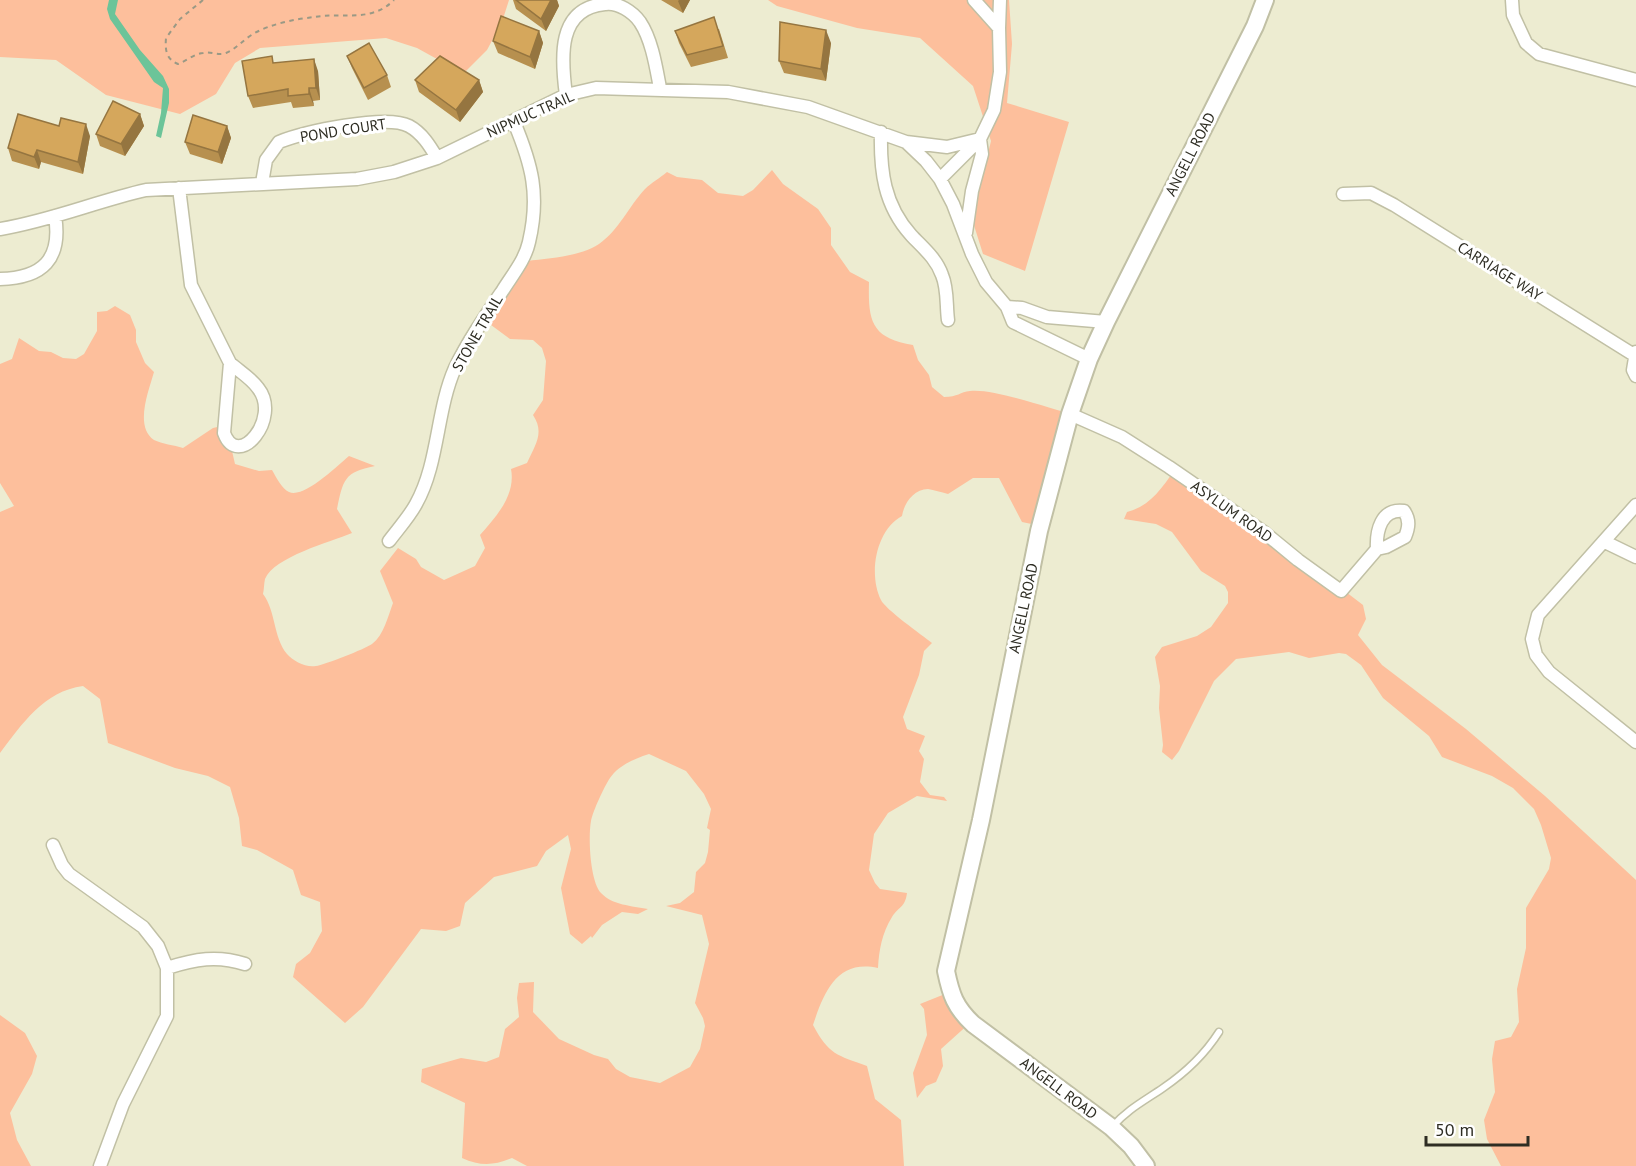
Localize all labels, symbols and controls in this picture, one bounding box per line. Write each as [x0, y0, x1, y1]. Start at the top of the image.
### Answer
street label: NIPMUC TRAIL [483, 86, 577, 142]
street label: ANGELL ROAD [1161, 109, 1219, 199]
street label: POND COURT [299, 114, 388, 146]
street label: CARRIAGE WAY [1454, 237, 1547, 305]
street label: STONE TRAIL [447, 291, 507, 375]
street label: ASYLUM ROAD [1188, 476, 1276, 546]
street label: ANGELL ROAD [1004, 561, 1042, 655]
street label: ANGELL ROAD [1017, 1053, 1101, 1123]
scale bar [1426, 1109, 1528, 1147]
text: 50 m [1435, 1118, 1474, 1141]

